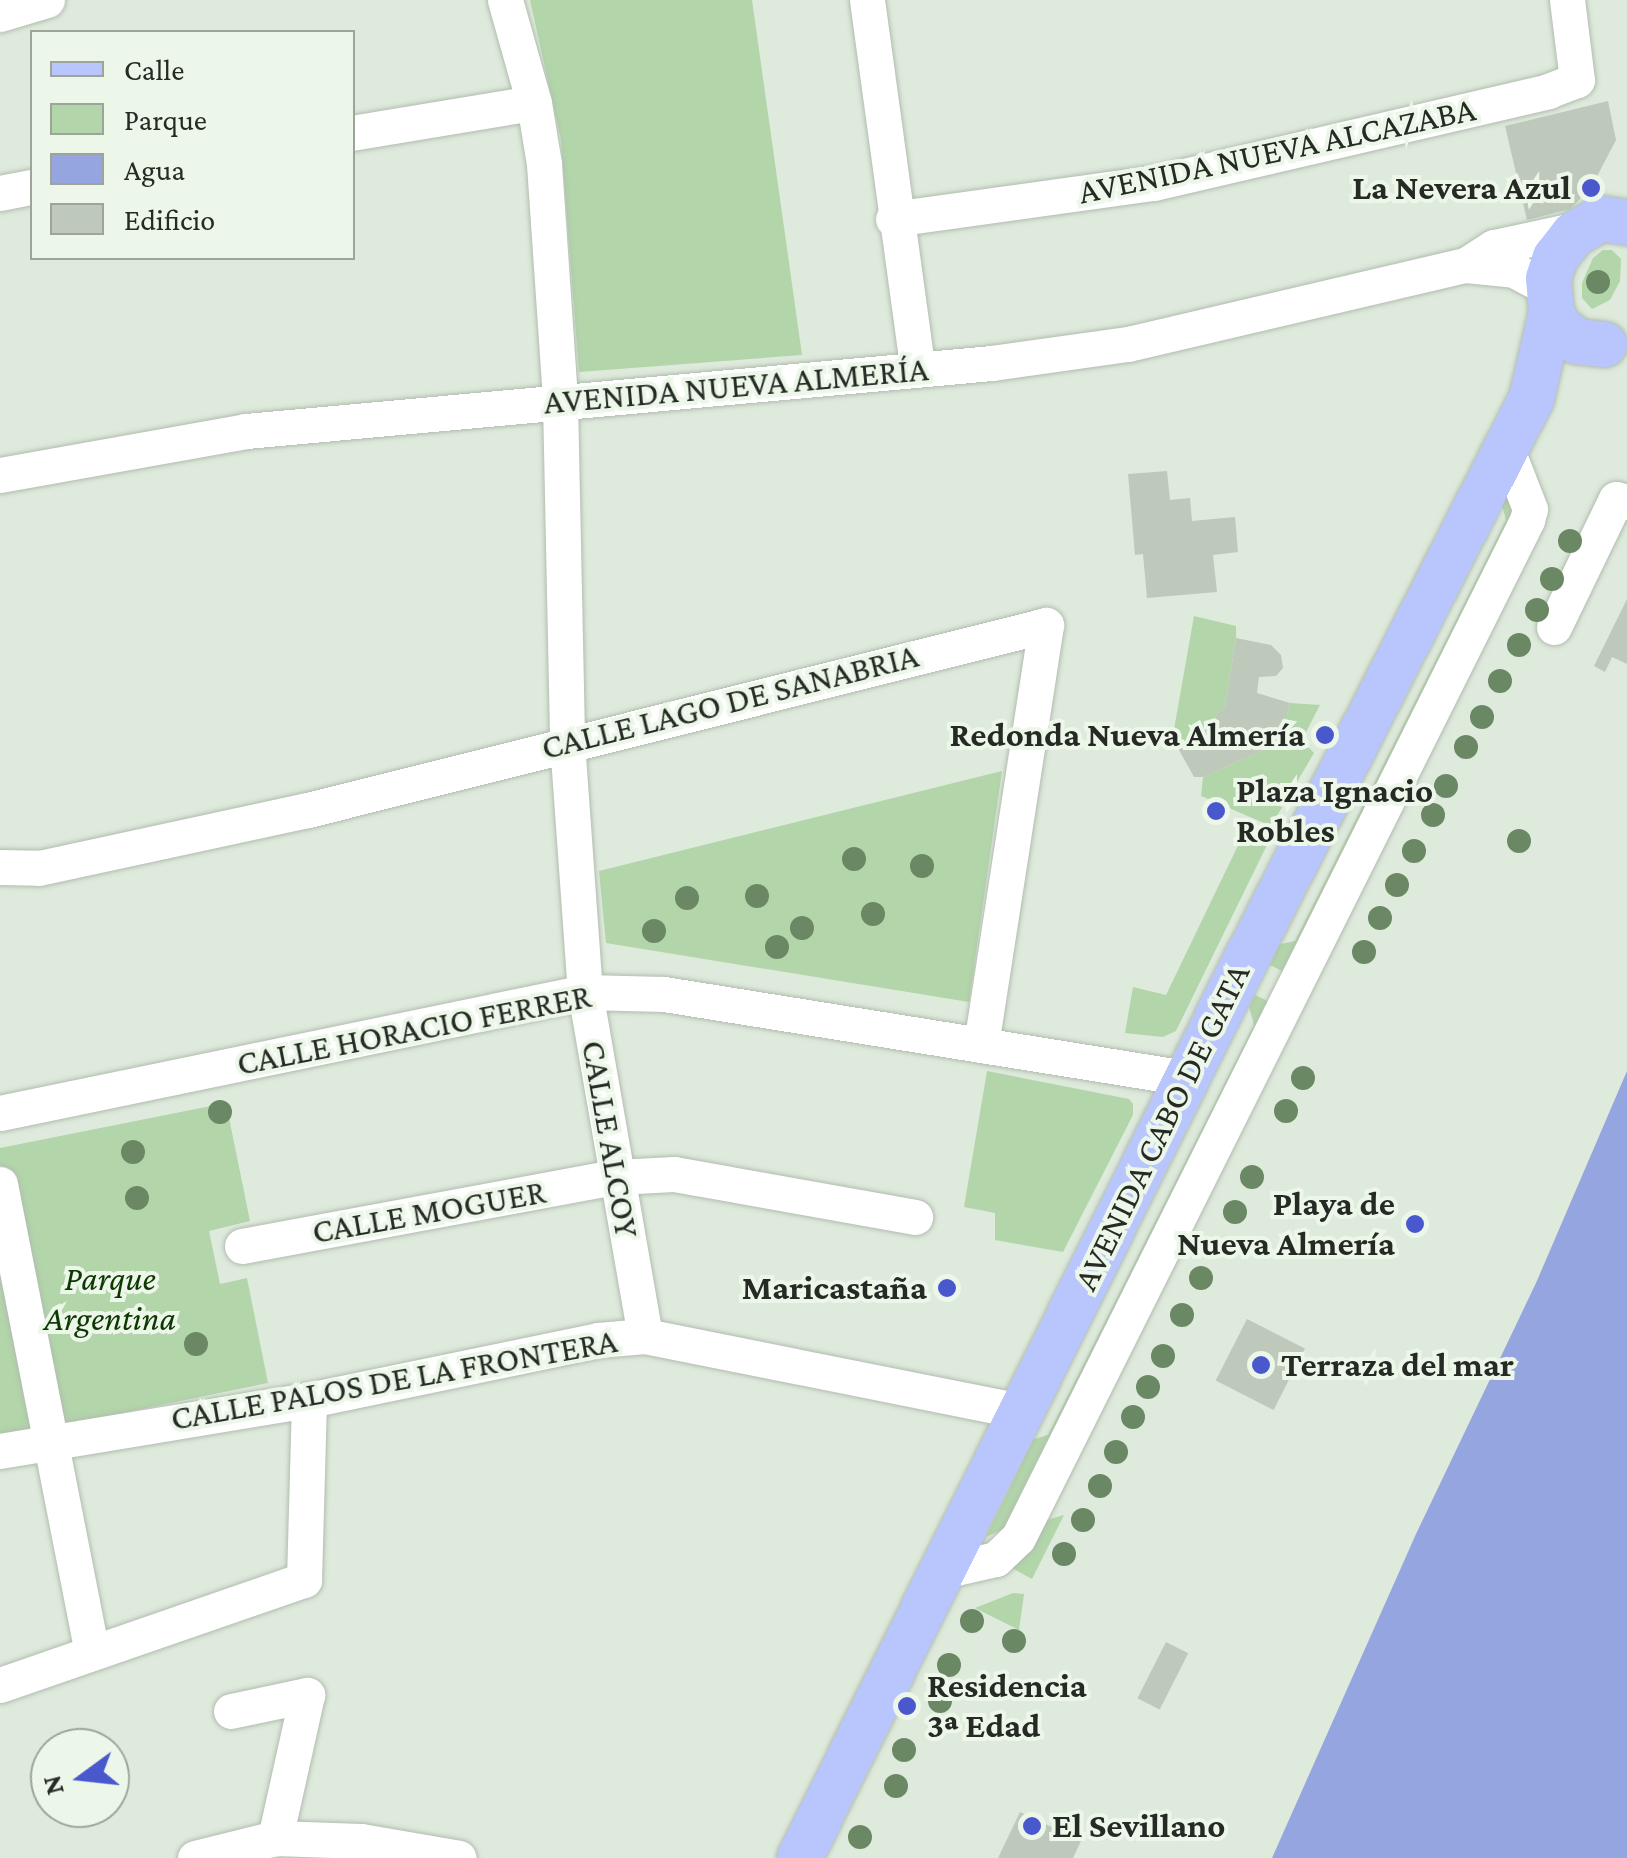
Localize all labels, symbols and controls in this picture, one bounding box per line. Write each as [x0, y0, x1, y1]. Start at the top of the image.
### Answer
legend [30, 30, 355, 260]
text: Calle [124, 53, 184, 86]
street label: AVENIDA NUEVA ALCAZABA [1075, 88, 1479, 214]
text: Parque [124, 103, 207, 136]
text: Agua [124, 153, 185, 186]
place label: La Nevera Azul [1352, 167, 1571, 209]
marker: La Nevera Azul [1580, 177, 1602, 199]
text: Edificio [124, 203, 215, 236]
street label: AVENIDA NUEVA ALMERÍA [542, 348, 930, 424]
street label: CALLE LAGO DE SANABRIA [537, 635, 923, 769]
place label: Redonda Nueva Almería [950, 714, 1305, 756]
marker: Redonda Nueva Almería [1314, 724, 1336, 746]
place label: Plaza Ignacio Robles [1236, 770, 1433, 852]
marker: Plaza Ignacio Robles [1205, 800, 1227, 822]
street label: AVENIDA CABO DE GATA [1065, 957, 1259, 1297]
street label: CALLE HORACIO FERRER [233, 975, 595, 1085]
street label: CALLE ALCOY [572, 1037, 648, 1241]
street label: CALLE MOGUER [309, 1171, 549, 1253]
place label: Playa de Nueva Almería [1177, 1183, 1395, 1265]
marker: Playa de Nueva Almería [1404, 1213, 1426, 1235]
park label: Parque Argentina [44, 1258, 176, 1340]
place label: Maricastaña [742, 1267, 927, 1309]
marker: Maricastaña [936, 1277, 958, 1299]
street label: CALLE PALOS DE LA FRONTERA [167, 1320, 621, 1440]
place label: Terraza del mar [1281, 1344, 1514, 1386]
marker: Terraza del mar [1250, 1354, 1272, 1376]
place label: Residencia 3ª Edad [927, 1665, 1087, 1747]
marker: Residencia 3ª Edad [896, 1695, 918, 1717]
north arrow [30, 1728, 130, 1828]
text: N [35, 1772, 70, 1799]
place label: El Sevillano [1052, 1805, 1225, 1847]
marker: El Sevillano [1021, 1815, 1043, 1837]

